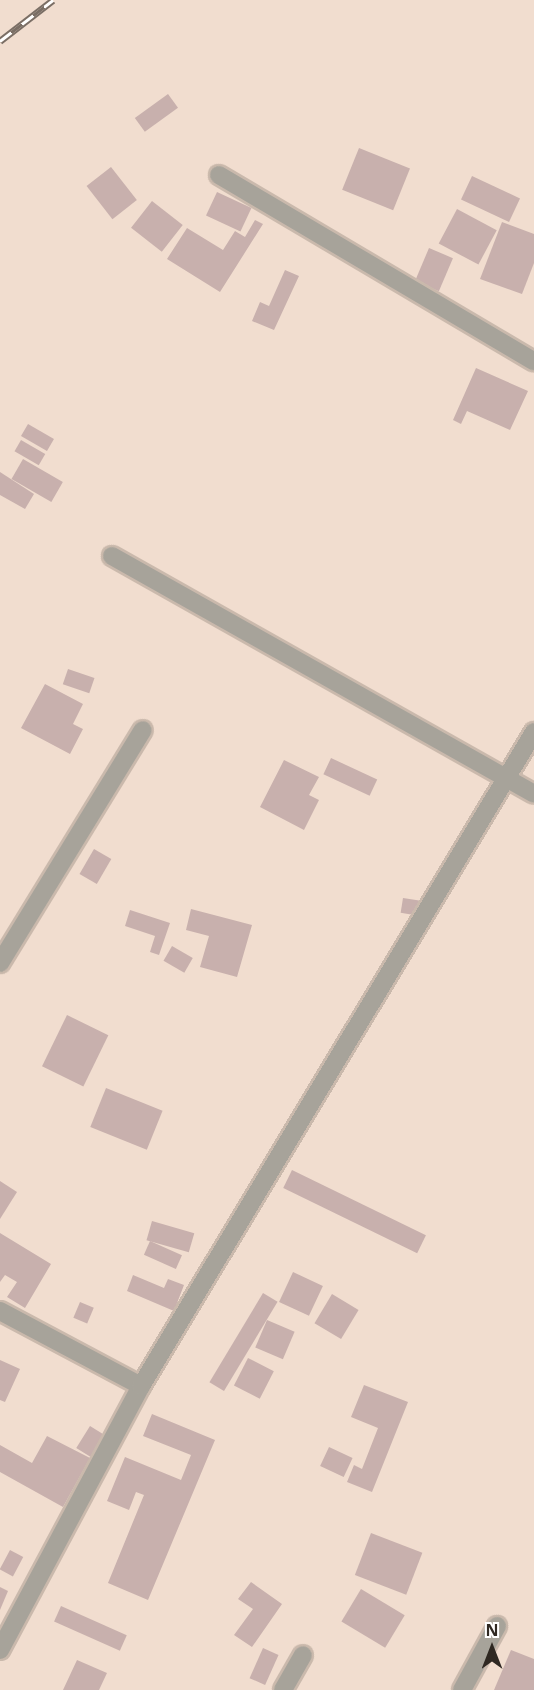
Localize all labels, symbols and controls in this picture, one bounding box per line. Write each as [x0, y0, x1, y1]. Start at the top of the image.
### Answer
north arrow [462, 1618, 522, 1678]
text: N [485, 1619, 499, 1641]

